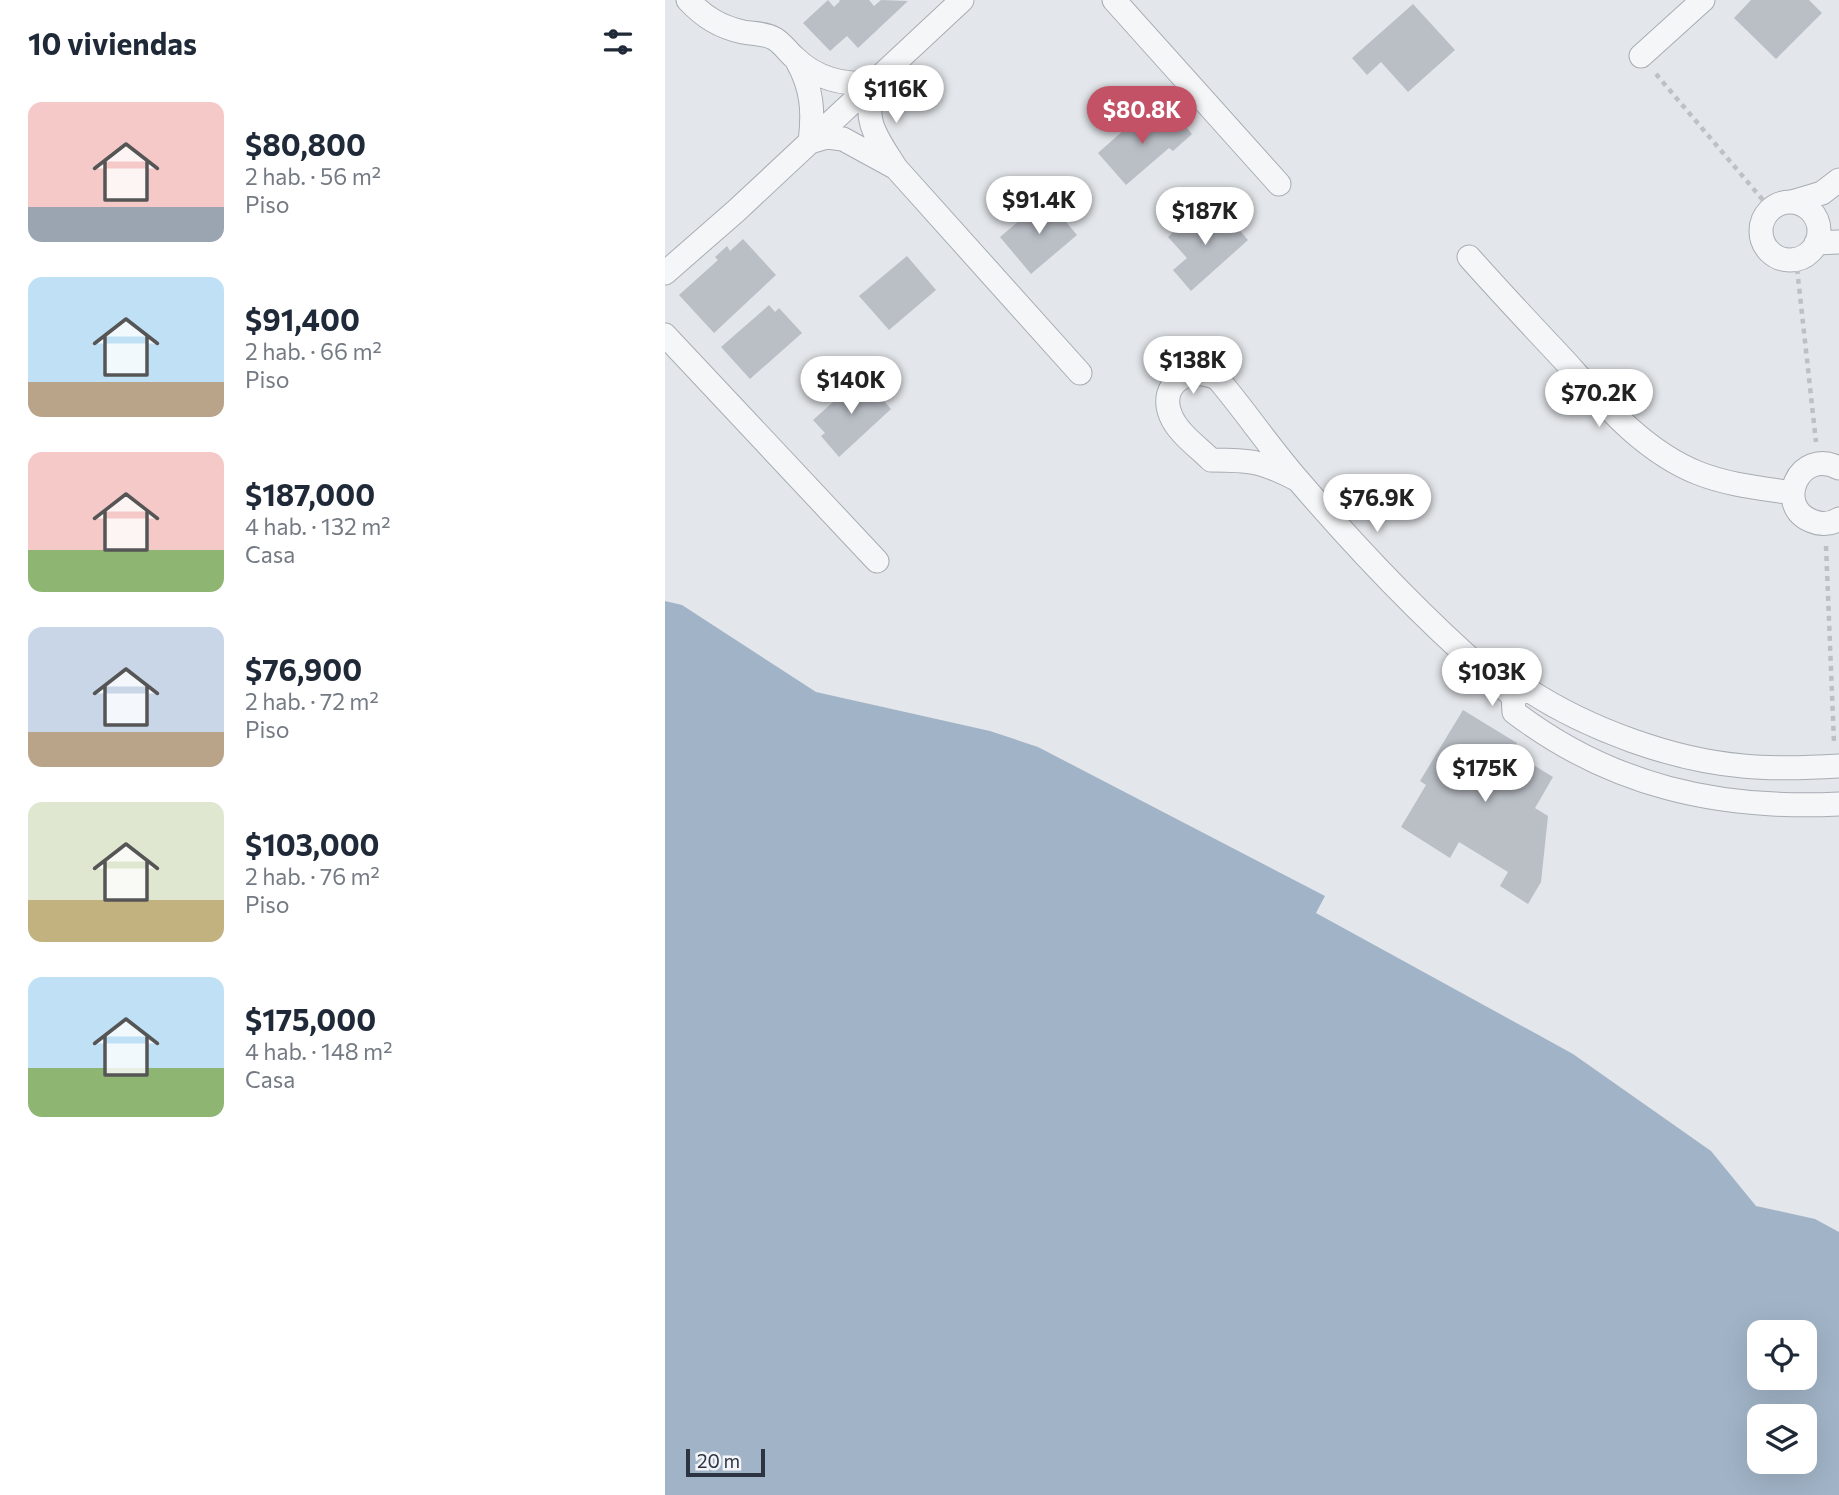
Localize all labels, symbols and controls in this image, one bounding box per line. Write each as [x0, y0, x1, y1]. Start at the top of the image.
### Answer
icon: filters [599, 23, 637, 61]
text: 10 viviendas [28, 24, 197, 61]
pin: $116K [847, 66, 945, 125]
text: $116K [864, 74, 928, 102]
pin: $80.8K [1085, 86, 1199, 146]
text: $80.8K [1103, 95, 1181, 123]
text: $80,800 [245, 125, 366, 162]
icon: home [84, 130, 168, 214]
text: 2 hab. · 56 m² [245, 162, 381, 190]
pin: $91.4K [982, 176, 1096, 236]
text: $91.4K [1002, 185, 1076, 213]
pin: $187K [1156, 188, 1254, 247]
text: Piso [245, 190, 290, 218]
text: $187K [1172, 196, 1238, 224]
text: $91,400 [245, 300, 360, 337]
icon: home [84, 305, 168, 389]
pin: $138K [1144, 336, 1242, 396]
text: 2 hab. · 66 m² [245, 337, 382, 365]
text: $138K [1159, 345, 1227, 373]
pin: $140K [802, 356, 900, 416]
text: Piso [245, 365, 290, 393]
text: $140K [816, 365, 886, 393]
pin: $70.2K [1542, 370, 1656, 429]
text: $70.2K [1561, 378, 1637, 406]
text: $187,000 [245, 475, 375, 512]
pin: $76.9K [1320, 475, 1434, 534]
icon: home [84, 480, 168, 564]
text: $76.9K [1339, 483, 1415, 511]
text: 4 hab. · 132 m² [245, 512, 390, 540]
text: Casa [245, 540, 295, 568]
pin: $103K [1443, 648, 1541, 708]
text: $76,900 [245, 650, 362, 687]
icon: home [84, 655, 168, 739]
text: $103K [1458, 657, 1526, 685]
text: 2 hab. · 72 m² [245, 687, 379, 715]
text: Piso [245, 715, 290, 743]
pin: $175K [1436, 744, 1534, 804]
text: $175K [1452, 753, 1518, 781]
text: $103,000 [245, 825, 380, 862]
icon: home [84, 830, 168, 914]
text: 2 hab. · 76 m² [245, 862, 380, 890]
text: Piso [245, 890, 290, 918]
text: $175,000 [245, 1000, 376, 1037]
icon: home [84, 1005, 168, 1089]
text: 4 hab. · 148 m² [245, 1037, 392, 1065]
text: Casa [245, 1065, 295, 1093]
map controls [1747, 1320, 1817, 1474]
button: locate [1747, 1320, 1817, 1390]
button: layers [1747, 1404, 1817, 1474]
scale bar [686, 1446, 765, 1478]
text: 20 m [697, 1449, 740, 1472]

